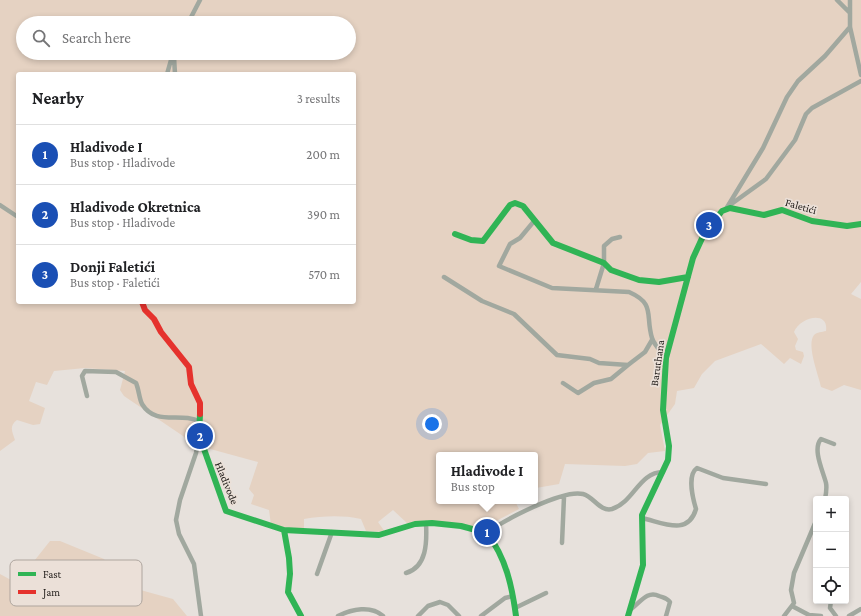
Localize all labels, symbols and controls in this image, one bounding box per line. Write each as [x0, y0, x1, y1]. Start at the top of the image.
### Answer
search box [16, 16, 356, 60]
icon: search [30, 27, 52, 49]
text: Search here [62, 30, 131, 46]
text: Nearby [32, 89, 84, 108]
text: 3 results [297, 91, 340, 106]
text: Hladivode I [70, 139, 143, 155]
text: 1 [43, 147, 47, 162]
text: 200 m [306, 147, 340, 162]
text: Bus stop · Hladivode [70, 155, 175, 170]
street label: Faletići [784, 196, 818, 216]
text: Hladivode Okretnica [70, 199, 201, 215]
text: 2 [42, 207, 48, 222]
text: 390 m [307, 207, 340, 222]
pin: 3 [696, 210, 722, 240]
text: Bus stop · Hladivode [70, 215, 175, 230]
text: Donji Faletići [70, 259, 155, 275]
text: 3 [42, 267, 48, 282]
text: 570 m [308, 267, 340, 282]
text: Bus stop · Faletići [70, 275, 160, 290]
street label: Baruthana [648, 339, 666, 387]
your location [422, 414, 442, 434]
pin: 2 [187, 421, 213, 451]
popup [436, 452, 538, 504]
street label: Hladivode [213, 460, 241, 506]
text: Hladivode I [451, 463, 523, 479]
text: Bus stop [451, 479, 495, 494]
map controls [813, 496, 849, 604]
button: + [813, 496, 849, 532]
pin: 1 [474, 517, 500, 547]
button: − [813, 532, 849, 568]
legend [10, 560, 142, 606]
text: Fast [43, 568, 62, 580]
button: locate [813, 568, 849, 604]
text: Jam [42, 586, 60, 599]

